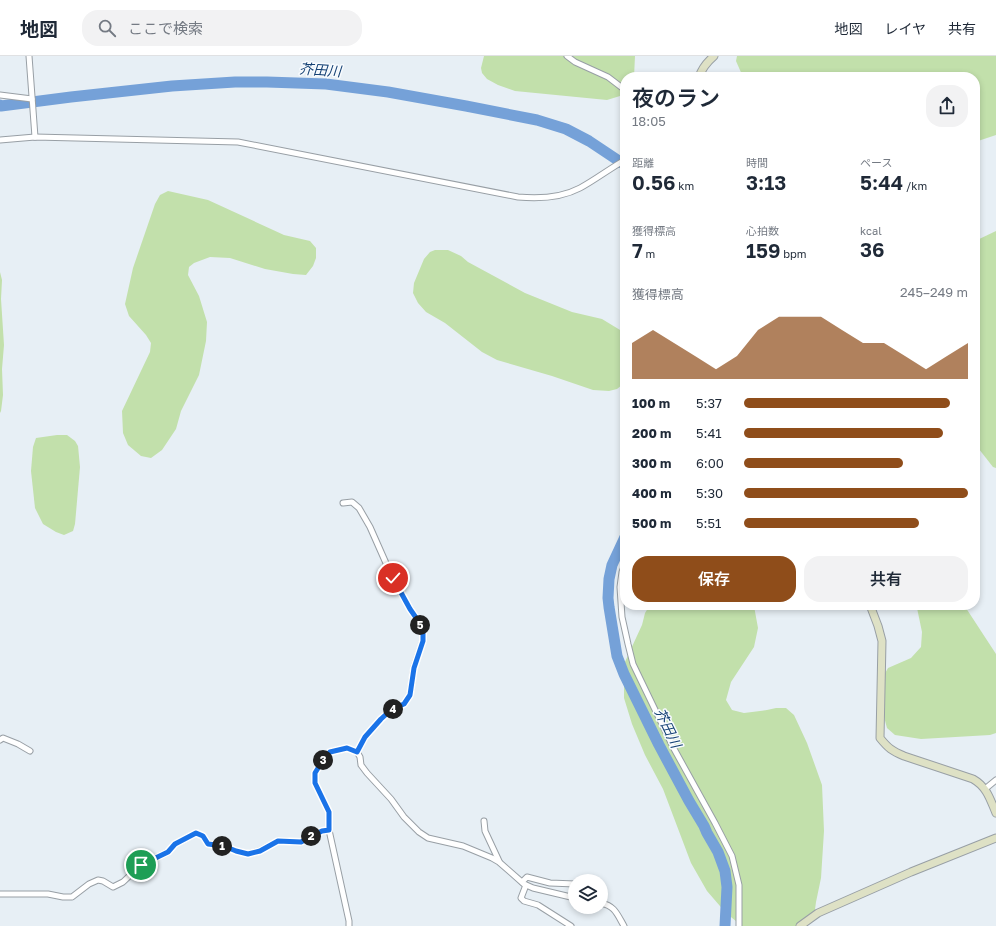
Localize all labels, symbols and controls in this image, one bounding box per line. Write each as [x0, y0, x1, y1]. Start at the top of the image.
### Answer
search box [82, 10, 362, 46]
text: 地図 [20, 17, 58, 40]
icon: search [96, 17, 118, 39]
text: ここで検索 [128, 19, 203, 37]
text: 地図 [834, 20, 862, 37]
text: レイヤ [884, 20, 926, 37]
text: 共有 [948, 20, 976, 37]
water label: 芥田川 [298, 60, 344, 80]
text: 夜のラン [632, 84, 720, 111]
button: share [926, 85, 968, 127]
text: 18:05 [632, 113, 666, 129]
text: 距離 [632, 156, 654, 169]
text: 時間 [746, 156, 768, 169]
text: ペース [860, 156, 892, 169]
text: 0.56 [632, 170, 675, 194]
text: 3:13 [746, 170, 786, 194]
text: 5:44 [860, 170, 903, 194]
text: km [675, 179, 694, 192]
text: /km [903, 179, 927, 192]
text: 獲得標高 [632, 224, 676, 237]
text: 心拍数 [746, 224, 779, 237]
text: kcal [860, 224, 882, 237]
text: 36 [860, 237, 885, 261]
text: 7 [632, 238, 643, 262]
text: 159 [746, 238, 781, 262]
text: m [643, 247, 655, 260]
text: bpm [781, 247, 807, 260]
text: 245–249 m [900, 284, 968, 300]
text: 獲得標高 [632, 286, 684, 302]
text: 100 m [632, 395, 670, 411]
text: 5:37 [696, 395, 722, 411]
text: 200 m [632, 425, 671, 441]
text: 5:41 [696, 425, 722, 441]
text: 300 m [632, 455, 671, 471]
text: 6:00 [696, 455, 724, 471]
text: 400 m [632, 485, 672, 501]
text: 5:30 [696, 485, 723, 501]
text: 500 m [632, 515, 671, 531]
text: 5:51 [696, 515, 721, 531]
button: 保存 [632, 556, 796, 602]
button: 共有 [804, 556, 968, 602]
pin [376, 561, 410, 595]
icon: check [382, 567, 404, 589]
pin: 5 [410, 615, 430, 635]
text: 5 [417, 618, 423, 631]
pin: 4 [383, 699, 403, 719]
text: 4 [390, 702, 396, 715]
water label: 芥田川 [652, 705, 686, 752]
pin: 3 [313, 750, 333, 770]
text: 3 [320, 753, 326, 766]
pin: 2 [301, 826, 321, 846]
text: 2 [308, 829, 314, 842]
pin: 1 [212, 836, 232, 856]
text: 1 [219, 839, 225, 852]
pin [124, 848, 158, 882]
icon: arrive [130, 854, 152, 876]
map controls [568, 874, 608, 914]
button: layers [568, 874, 608, 914]

